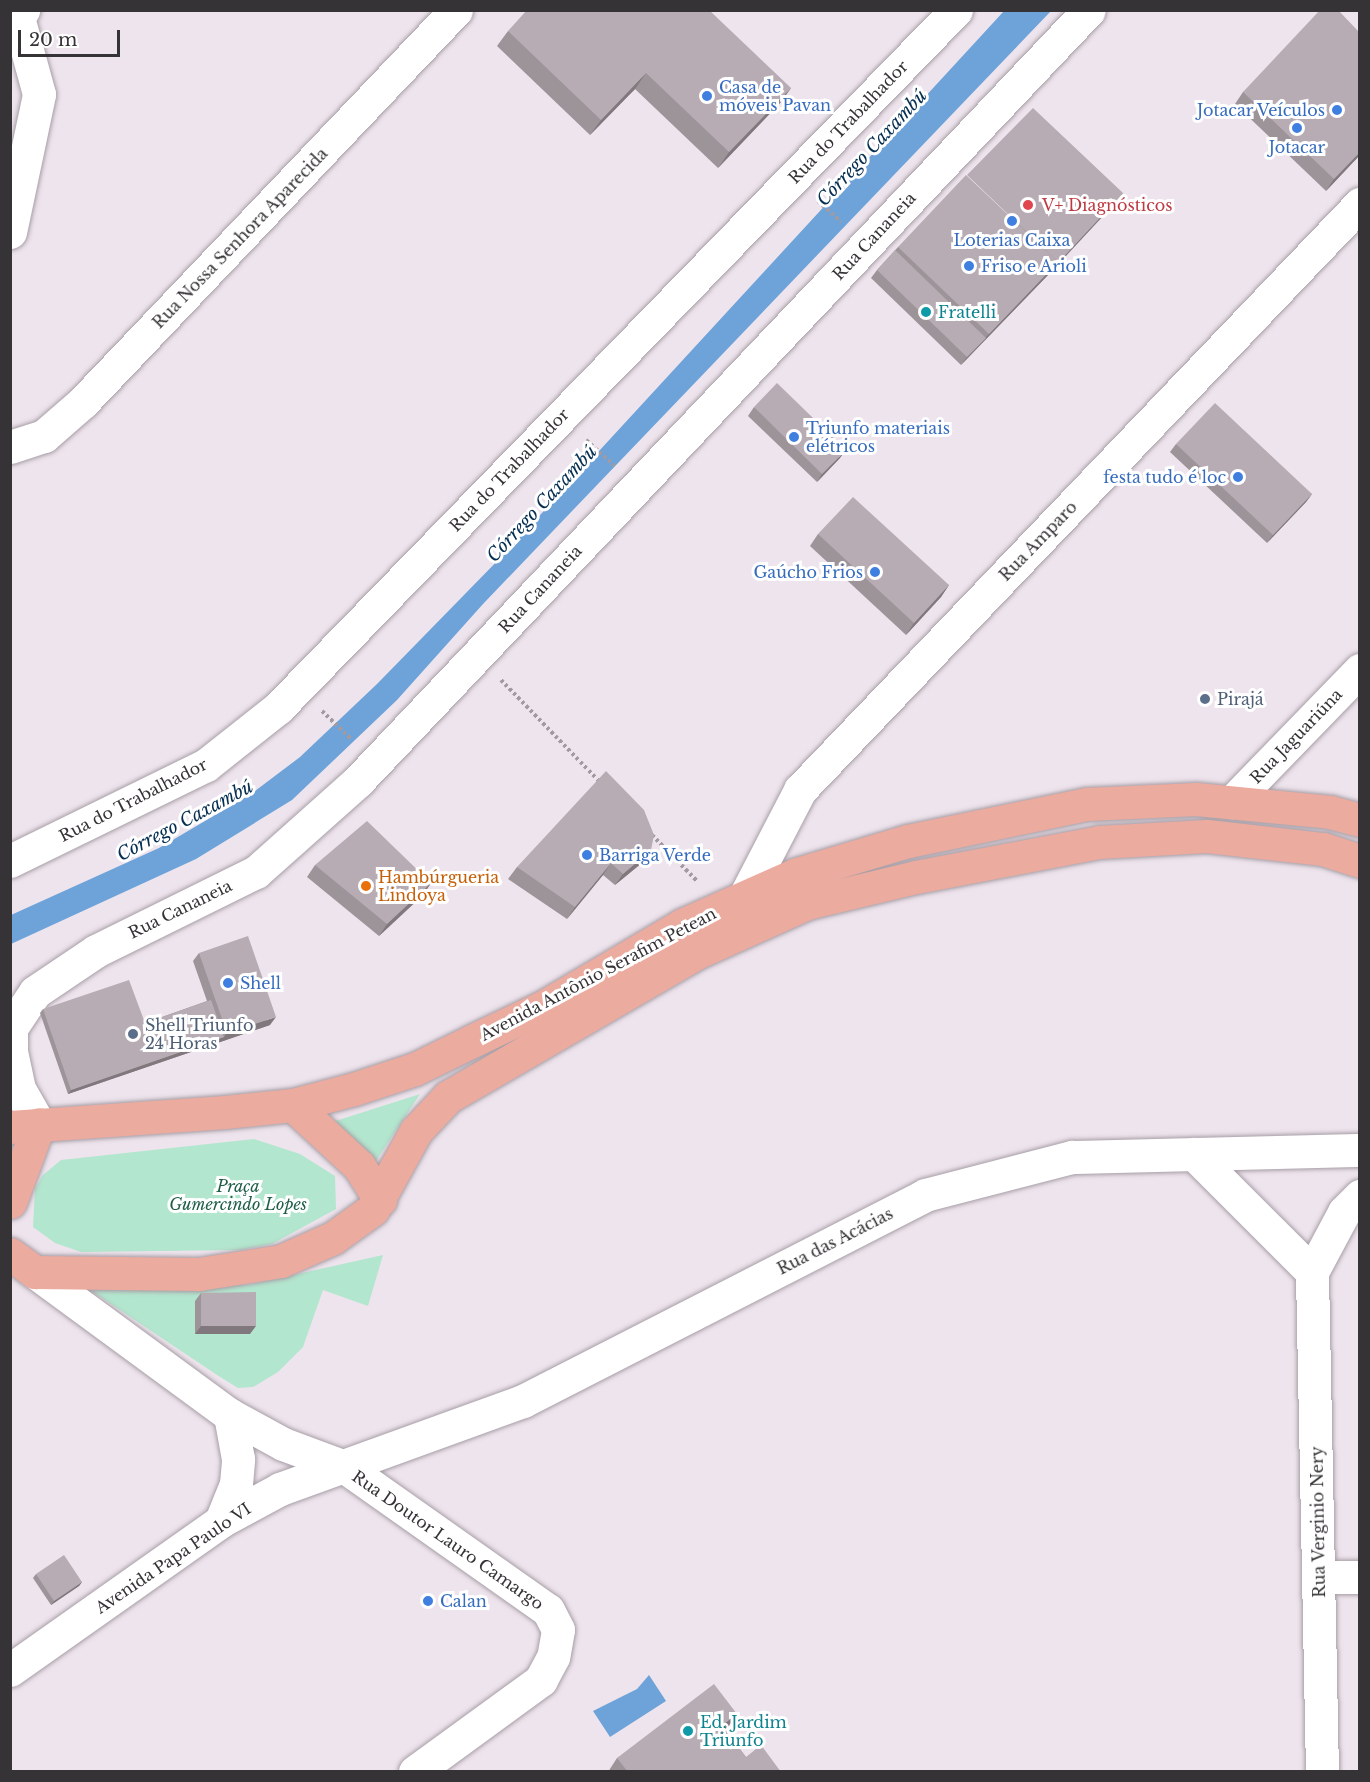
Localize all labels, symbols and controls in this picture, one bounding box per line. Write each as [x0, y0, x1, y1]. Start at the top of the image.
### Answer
scale bar [21, 18, 123, 56]
text: 20 m [29, 29, 77, 51]
street label: Rua do Trabalhador [784, 56, 912, 188]
place label: Casa de móveis Pavan [719, 77, 831, 115]
water label: Córrego Caxambú [813, 85, 931, 211]
marker: Casa de móveis Pavan [700, 89, 714, 103]
place label: Jotacar Veículos [1196, 100, 1325, 120]
marker: Jotacar Veículos [1330, 103, 1344, 117]
marker: Jotacar [1290, 121, 1304, 135]
place label: Jotacar [1269, 137, 1325, 157]
street label: Rua Nossa Senhora Aparecida [148, 143, 332, 333]
street label: Rua Cananeia [828, 188, 920, 284]
place label: V+ Diagnósticos [1042, 195, 1173, 215]
marker: V+ Diagnósticos [1019, 196, 1037, 214]
marker: Loterias Caixa [1005, 214, 1019, 228]
place label: Loterias Caixa [954, 230, 1070, 250]
place label: Friso e Arioli [981, 256, 1087, 276]
marker: Friso e Arioli [962, 259, 976, 273]
place label: Fratelli [938, 302, 996, 322]
marker: Fratelli [919, 305, 933, 319]
street label: Rua do Trabalhador [445, 404, 573, 536]
place label: Triunfo materiais elétricos [806, 418, 950, 456]
marker: Triunfo materiais elétricos [787, 430, 801, 444]
water label: Córrego Caxambú [483, 441, 601, 567]
place label: festa tudo é loc [1103, 467, 1226, 487]
marker: festa tudo é loc [1231, 470, 1245, 484]
street label: Rua Amparo [995, 497, 1081, 585]
street label: Rua Cananeia [494, 541, 586, 637]
place label: Gaúcho Frios [753, 562, 863, 582]
marker: Gaúcho Frios [868, 565, 882, 579]
street label: Rua Jaguariúna [1246, 685, 1346, 787]
place label: Pirajá [1217, 689, 1264, 709]
marker: Pirajá [1198, 692, 1212, 706]
street label: Rua do Trabalhador [56, 754, 210, 846]
water label: Córrego Caxambú [113, 776, 257, 866]
place label: Barriga Verde [599, 845, 712, 865]
marker: Barriga Verde [580, 848, 594, 862]
place label: Hambúrgueria Lindoya [378, 867, 499, 905]
street label: Rua Cananeia [125, 876, 235, 942]
marker: Hambúrgueria Lindoya [359, 879, 373, 893]
street label: Avenida Antônio Serafim Petean [476, 903, 720, 1045]
place label: Shell [240, 973, 281, 993]
marker: Shell [221, 976, 235, 990]
place label: Shell Triunfo 24 Horas [145, 1015, 254, 1053]
marker: Shell Triunfo 24 Horas [126, 1027, 140, 1041]
park label: Praça Gumercindo Lopes [169, 1176, 307, 1214]
street label: Rua das Acácias [774, 1203, 896, 1279]
street label: Rua Verginio Nery [1307, 1446, 1329, 1598]
street label: Rua Doutor Lauro Camargo [348, 1466, 548, 1614]
street label: Avenida Papa Paulo VI [91, 1498, 255, 1618]
place label: Calan [440, 1591, 487, 1611]
marker: Calan [421, 1594, 435, 1608]
place label: Ed. Jardim Triunfo [700, 1712, 787, 1750]
marker: Ed. Jardim Triunfo [681, 1724, 695, 1738]

